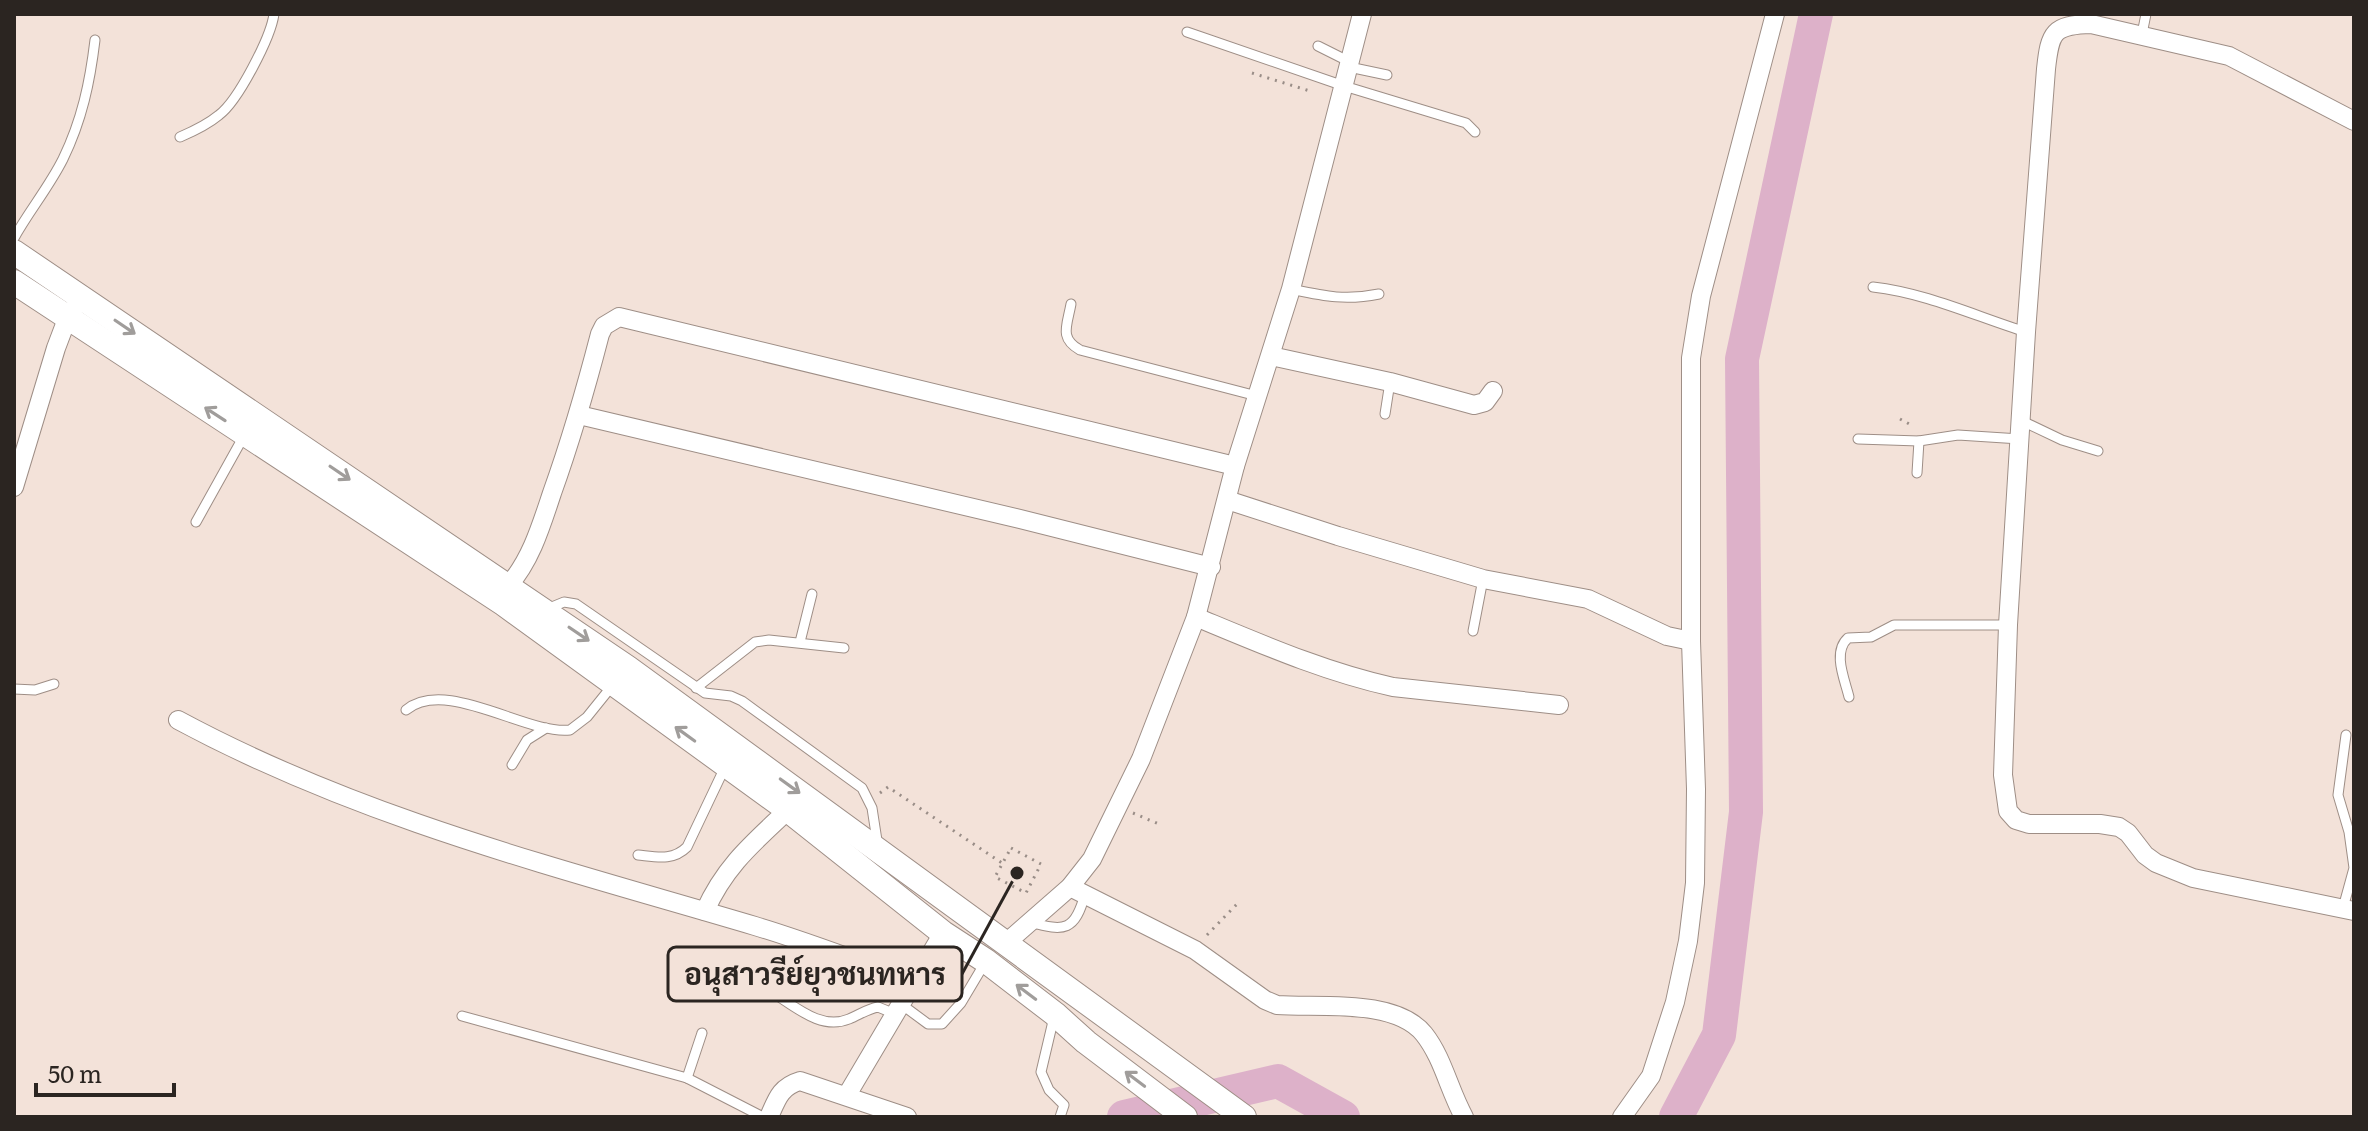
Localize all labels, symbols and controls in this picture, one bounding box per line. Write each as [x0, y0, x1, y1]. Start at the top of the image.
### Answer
one-way arrow [113, 319, 136, 335]
one-way arrow [204, 406, 227, 422]
one-way arrow [329, 465, 351, 481]
one-way arrow [567, 626, 589, 642]
one-way arrow [674, 726, 696, 742]
one-way arrow [779, 777, 800, 794]
callout: อนุสาวรีย์ยุวชนทหาร [668, 947, 962, 1001]
text: อนุสาวรีย์ยุวชนทหาร [684, 950, 946, 996]
one-way arrow [1016, 983, 1037, 1000]
scale bar [36, 1047, 174, 1097]
text: 50 m [48, 1055, 102, 1090]
one-way arrow [1125, 1071, 1147, 1088]

